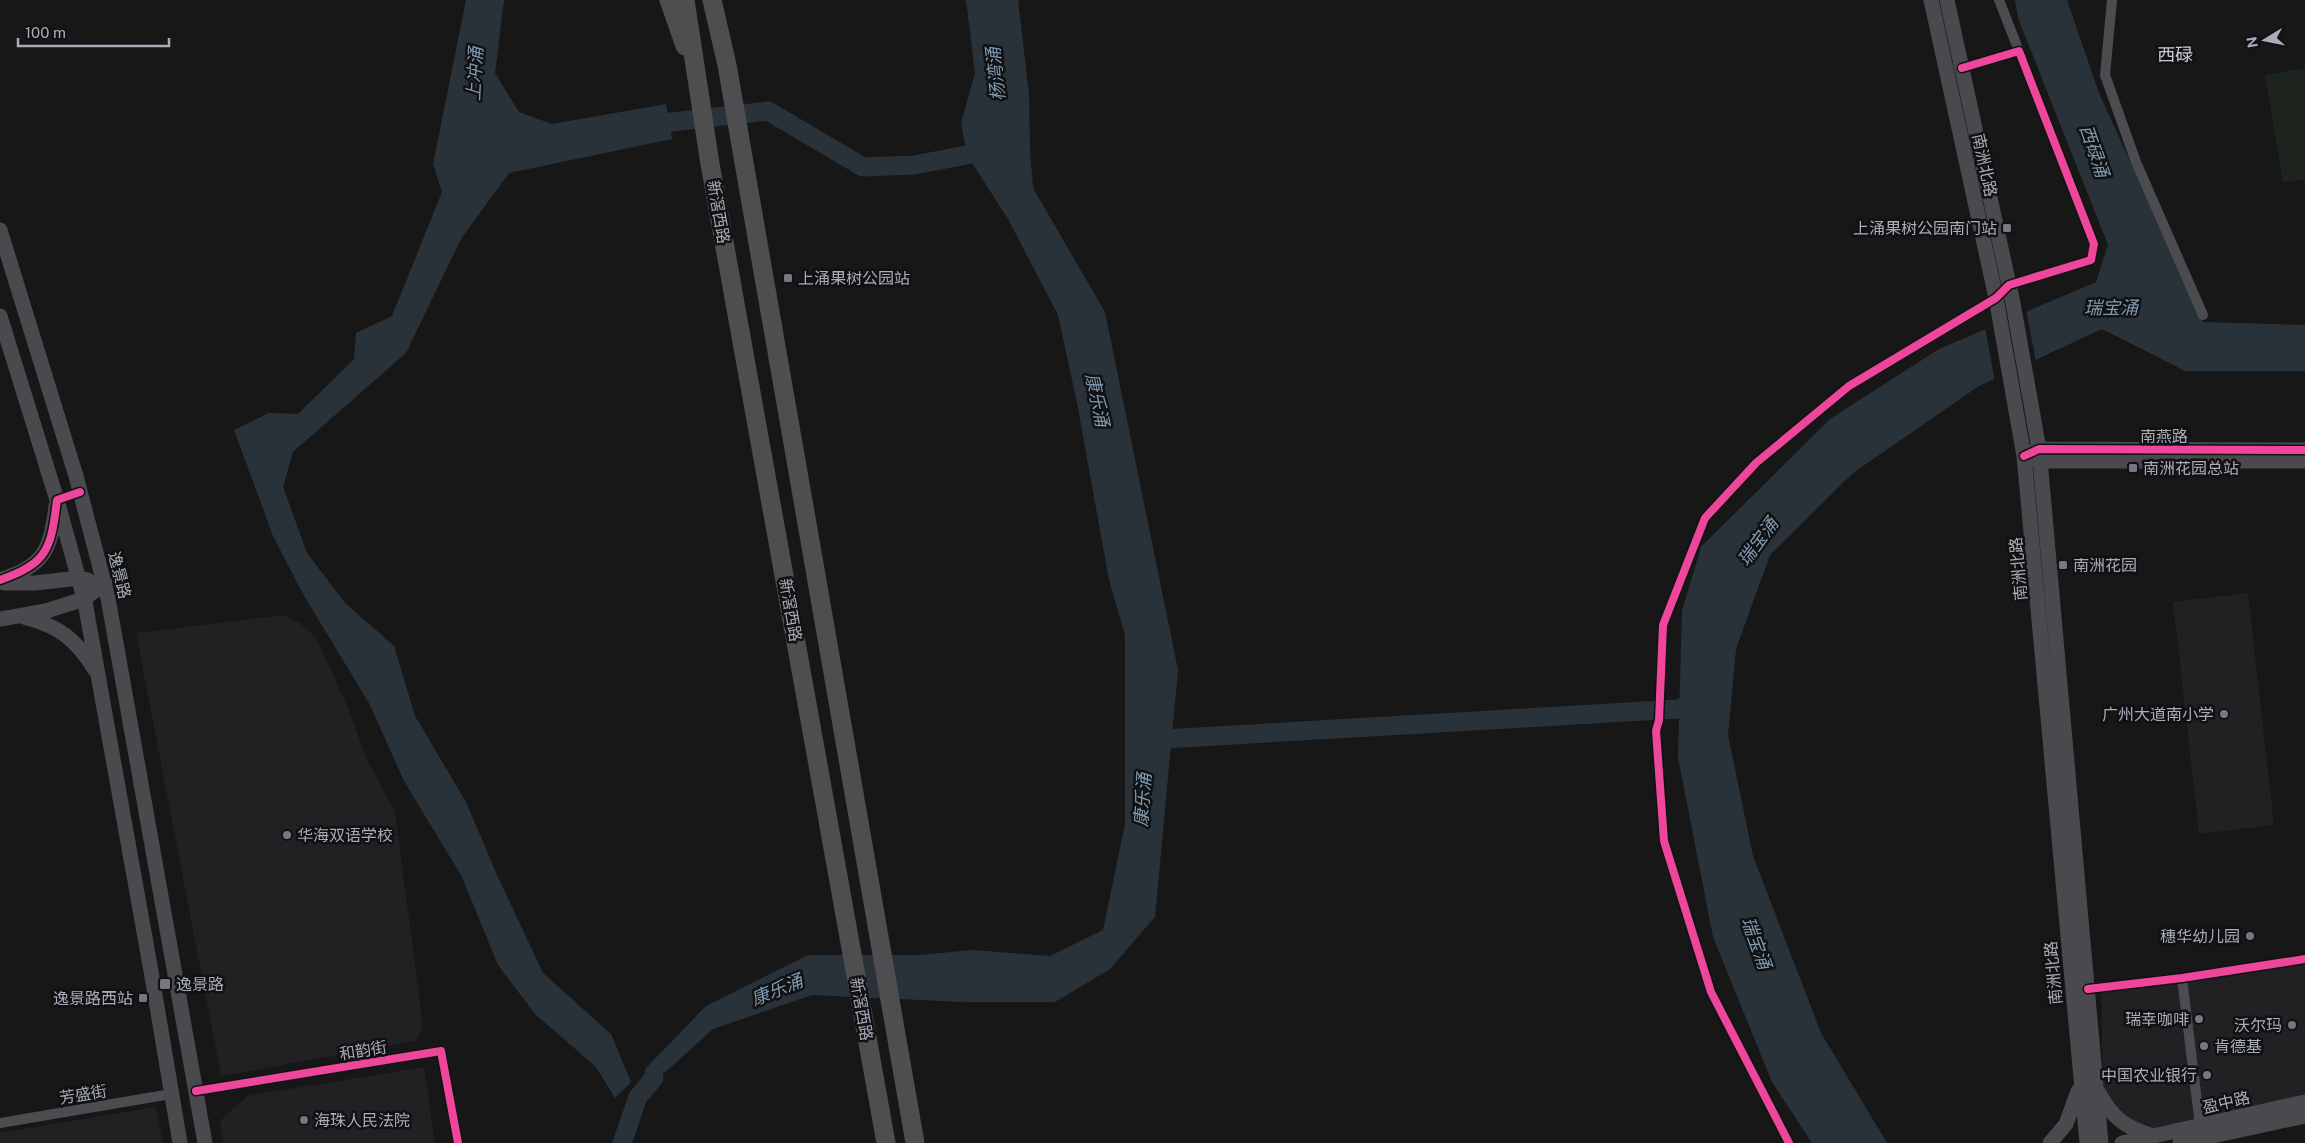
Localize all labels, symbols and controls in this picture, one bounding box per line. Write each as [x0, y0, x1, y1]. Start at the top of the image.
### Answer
scale bar [18, 15, 169, 47]
north arrow [2240, 15, 2290, 65]
text: 100 m [25, 24, 66, 41]
text: N [2243, 35, 2261, 49]
water label: 上冲涌 [463, 44, 487, 101]
water label: 杨湾涌 [982, 44, 1009, 102]
district label: 西碌 [2157, 44, 2193, 65]
water label: 西碌涌 [2076, 122, 2114, 182]
street label: 南洲北路 [1969, 132, 2000, 198]
street label: 新滘西路 [704, 179, 733, 245]
place label: 上涌果树公园南门站 [1853, 219, 1997, 238]
marker: 上涌果树公园南门站 [2001, 222, 2013, 234]
place label: 上涌果树公园站 [798, 269, 910, 288]
marker: 上涌果树公园站 [782, 272, 794, 284]
water label: 瑞宝涌 [2084, 297, 2140, 318]
water label: 康乐涌 [1082, 371, 1114, 430]
street label: 南燕路 [2140, 427, 2188, 446]
place label: 南洲花园总站 [2143, 459, 2239, 478]
marker: 南洲花园总站 [2127, 462, 2139, 474]
water label: 瑞宝涌 [1733, 512, 1783, 570]
street label: 南洲北路 [2006, 536, 2031, 602]
street label: 逸景路 [104, 550, 135, 601]
place label: 南洲花园 [2073, 556, 2137, 575]
marker: 南洲花园 [2057, 559, 2069, 571]
street label: 新滘西路 [776, 577, 805, 643]
place label: 广州大道南小学 [2102, 705, 2214, 724]
marker: 广州大道南小学 [2218, 708, 2230, 720]
water label: 康乐涌 [1130, 770, 1155, 828]
place label: 华海双语学校 [297, 826, 393, 845]
marker: 华海双语学校 [281, 829, 293, 841]
water label: 瑞宝涌 [1737, 914, 1776, 974]
place label: 穗华幼儿园 [2160, 927, 2240, 946]
marker: 穗华幼儿园 [2244, 930, 2256, 942]
street label: 南洲北路 [2041, 940, 2066, 1006]
water label: 康乐涌 [748, 969, 808, 1009]
place label: 逸景路 [176, 975, 224, 994]
street label: 新滘西路 [847, 976, 876, 1042]
marker: 逸景路 [158, 977, 172, 991]
place label: 逸景路西站 [53, 989, 133, 1008]
marker: 逸景路西站 [137, 992, 149, 1004]
place label: 瑞幸咖啡 [2125, 1010, 2189, 1029]
marker: 瑞幸咖啡 [2193, 1013, 2205, 1025]
place label: 沃尔玛 [2234, 1016, 2282, 1035]
marker: 沃尔玛 [2286, 1019, 2298, 1031]
street label: 和韵街 [338, 1037, 388, 1064]
place label: 肯德基 [2214, 1037, 2262, 1056]
marker: 肯德基 [2198, 1040, 2210, 1052]
place label: 中国农业银行 [2101, 1066, 2197, 1085]
marker: 中国农业银行 [2201, 1069, 2213, 1081]
street label: 芳盛街 [58, 1081, 108, 1108]
street label: 盈中路 [2201, 1088, 2252, 1117]
place label: 海珠人民法院 [314, 1111, 410, 1130]
marker: 海珠人民法院 [298, 1114, 310, 1126]

